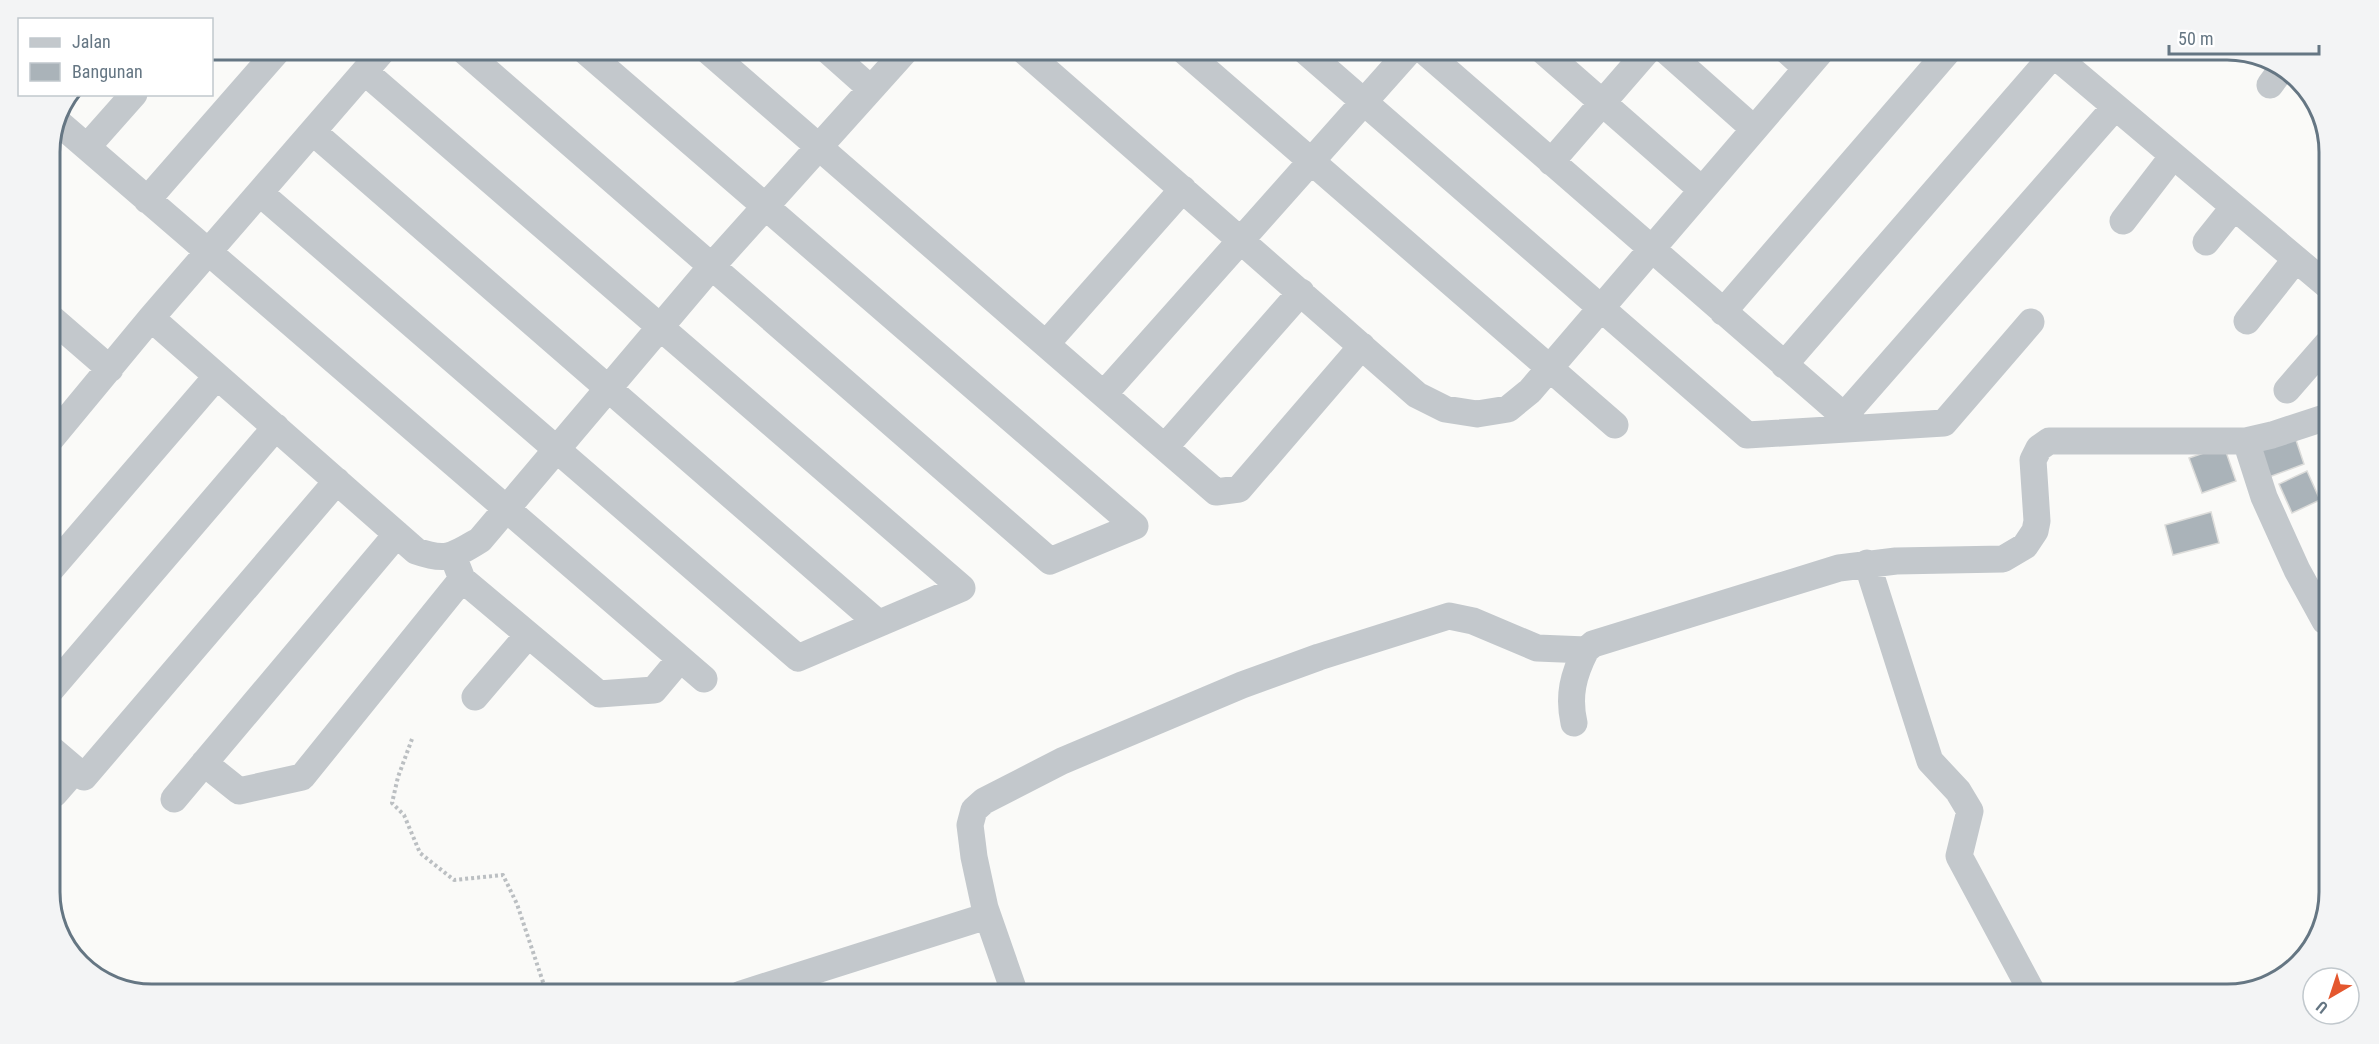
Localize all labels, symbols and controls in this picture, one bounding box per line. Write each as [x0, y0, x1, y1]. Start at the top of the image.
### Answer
legend [18, 18, 213, 96]
scale bar [2169, 18, 2319, 56]
text: 50 m [2178, 28, 2213, 49]
text: Jalan [72, 31, 111, 52]
text: Bangunan [72, 61, 143, 82]
north arrow [2301, 966, 2361, 1026]
text: U [2312, 997, 2331, 1018]

